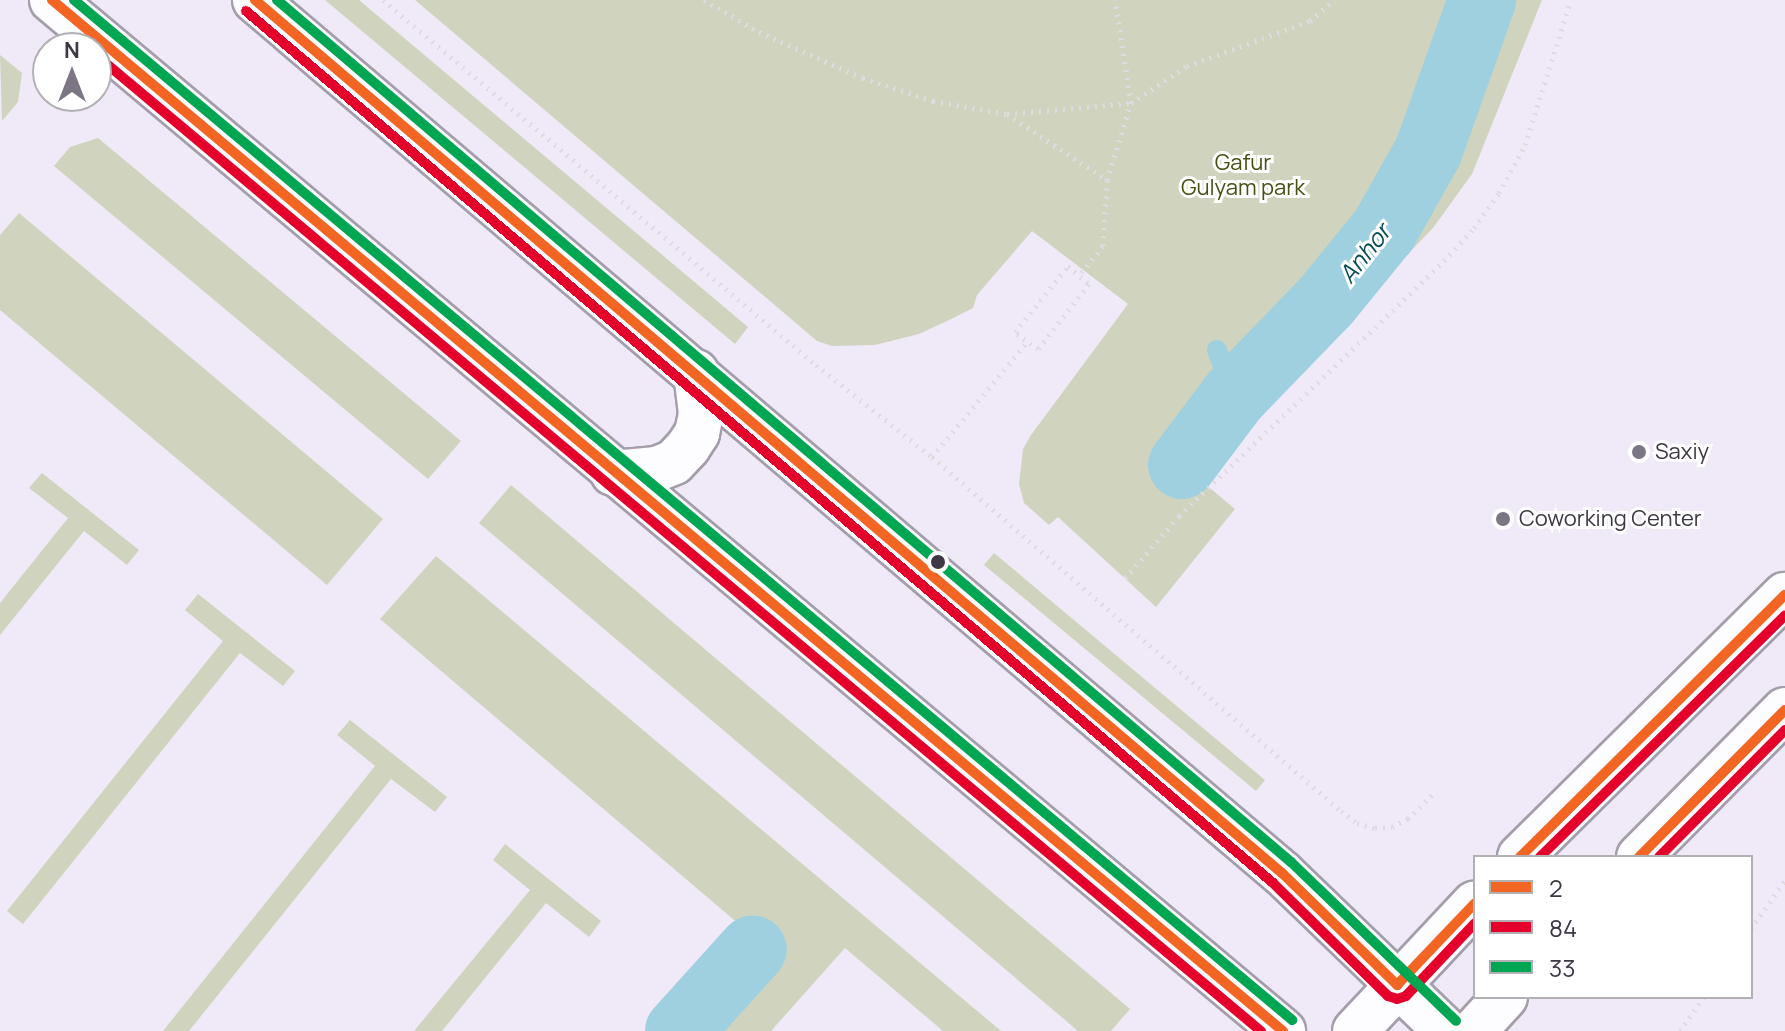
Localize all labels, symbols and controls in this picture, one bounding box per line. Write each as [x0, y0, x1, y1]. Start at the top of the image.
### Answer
north arrow [32, 32, 112, 112]
text: N [64, 35, 80, 65]
park label: Gafur Gulyam park [1181, 149, 1305, 200]
water label: Anhor [1332, 218, 1396, 288]
place label: Saxiy [1655, 439, 1709, 465]
marker: Saxiy [1630, 443, 1648, 461]
place label: Coworking Center [1519, 506, 1702, 532]
marker: Coworking Center [1494, 510, 1512, 528]
unlabelled marker [930, 554, 946, 570]
legend [1473, 855, 1753, 999]
text: 2 [1549, 871, 1563, 904]
text: 84 [1549, 911, 1577, 944]
text: 33 [1549, 951, 1576, 984]

